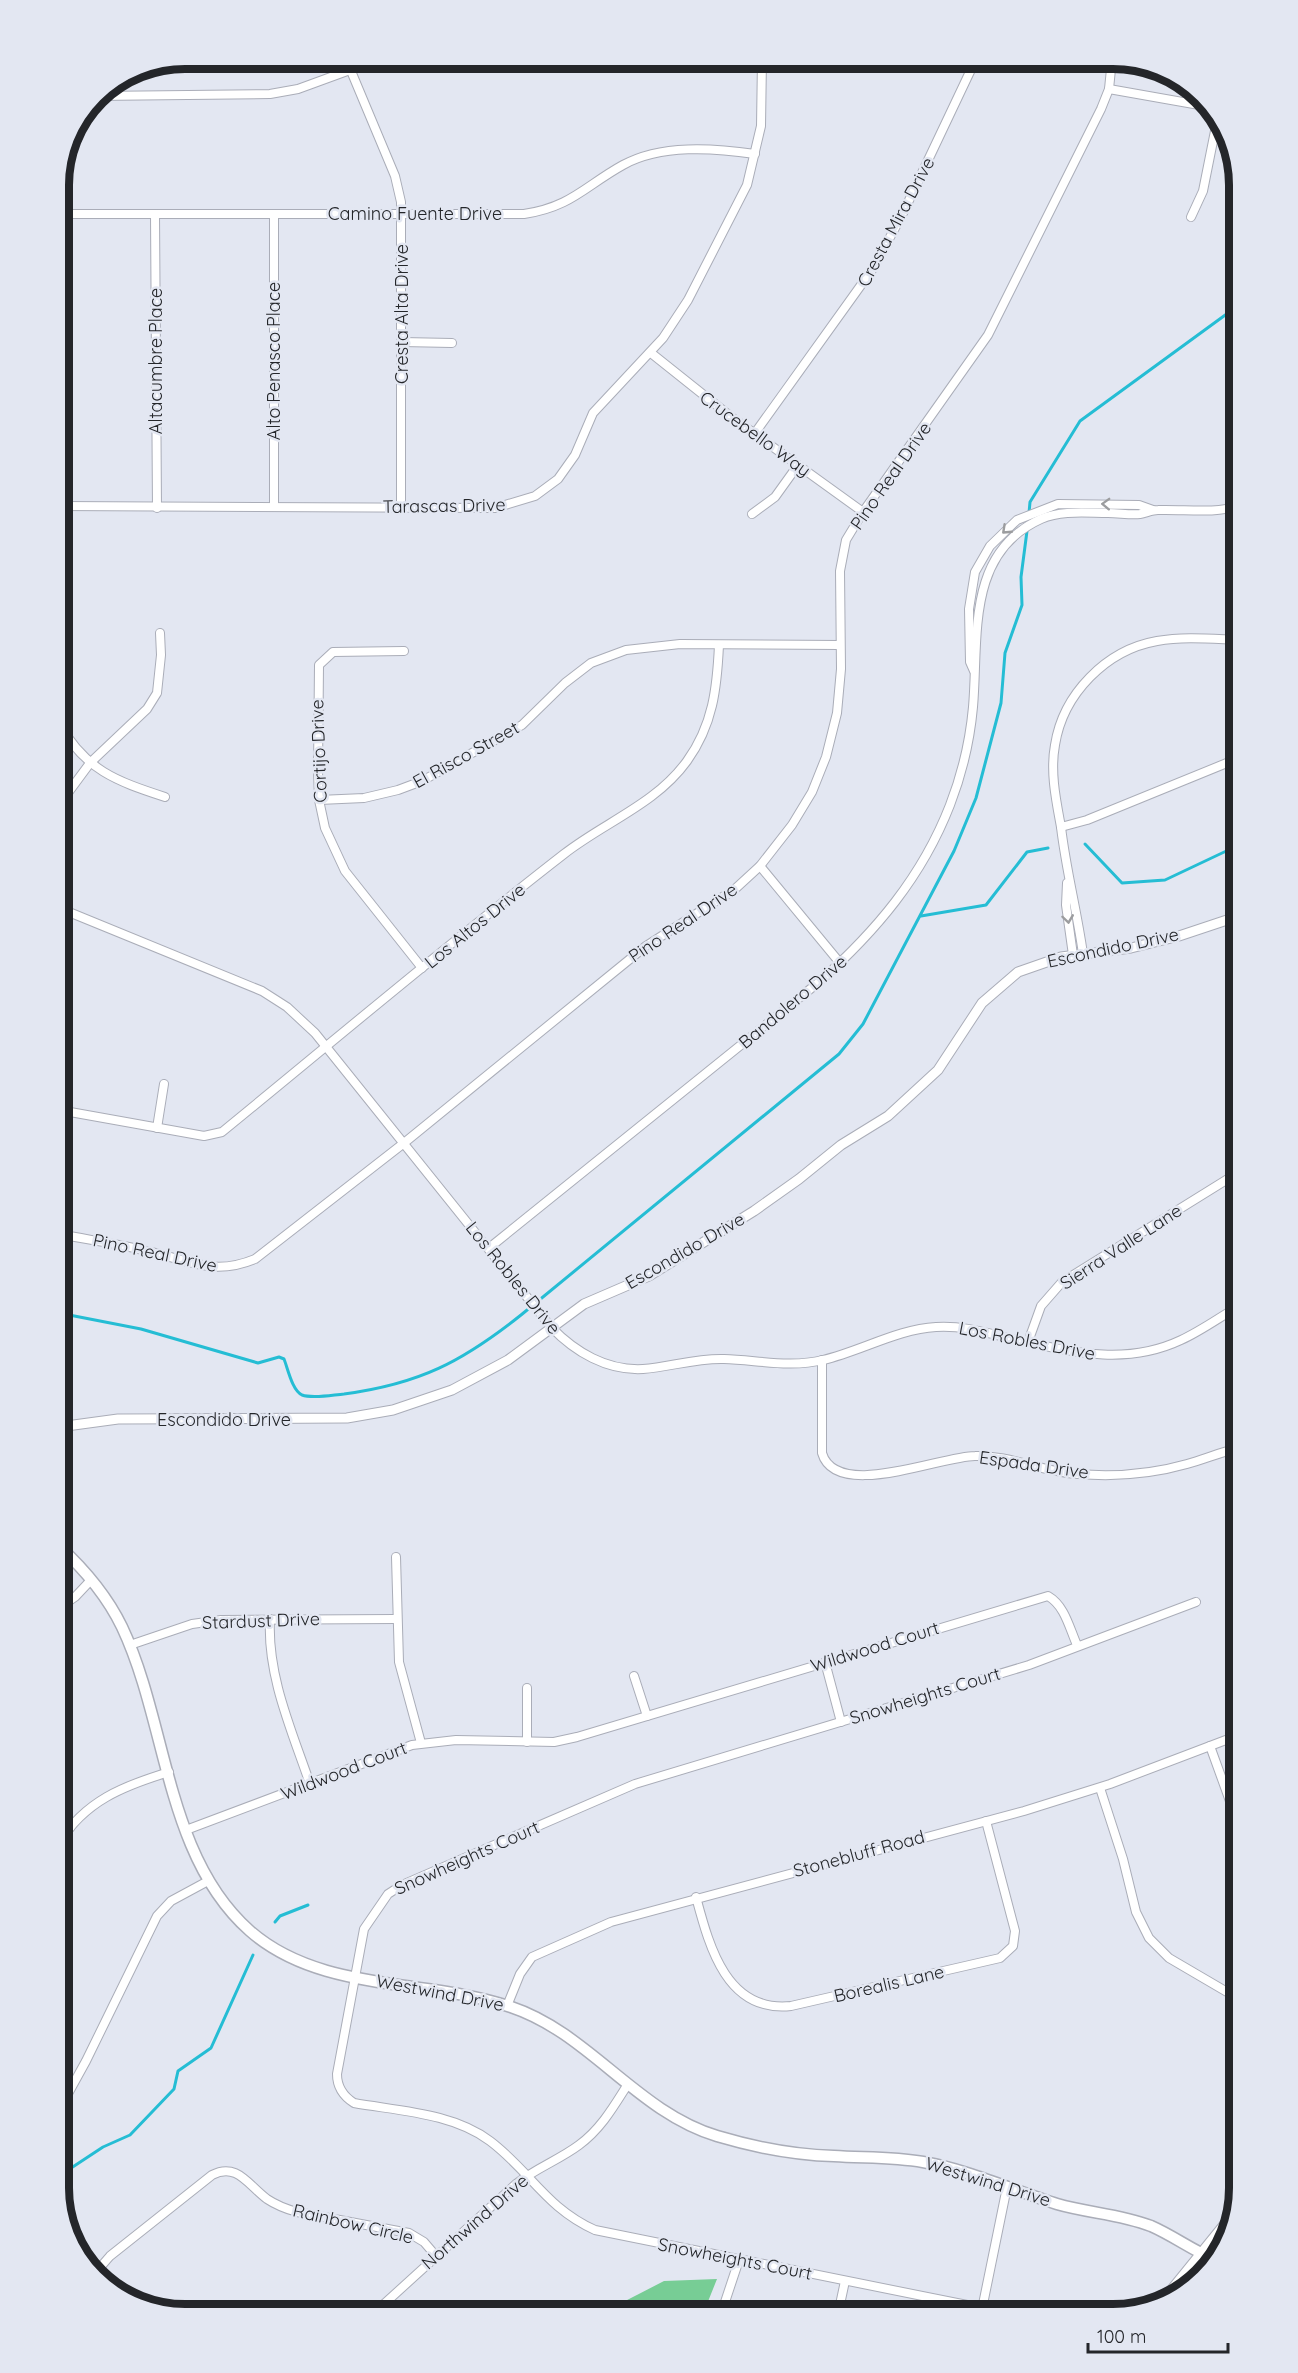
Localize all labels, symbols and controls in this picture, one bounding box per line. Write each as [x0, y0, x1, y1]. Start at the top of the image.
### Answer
street label: Cresta Mira Drive [852, 153, 939, 290]
street label: Camino Fuente Drive [328, 202, 502, 225]
street label: Cresta Alta Drive [390, 244, 413, 384]
street label: Alto Penasco Place [262, 282, 285, 440]
street label: Altacumbre Place [144, 288, 167, 434]
street label: Crucebello Way [695, 386, 815, 482]
street label: Pino Real Drive [845, 417, 936, 534]
street label: Tarascas Drive [382, 493, 506, 518]
one-way arrow [1102, 497, 1111, 510]
one-way arrow [1003, 523, 1013, 534]
street label: Cortijo Drive [305, 699, 332, 803]
street label: El Risco Street [409, 716, 523, 793]
street label: Los Altos Drive [420, 878, 530, 973]
street label: Pino Real Drive [624, 878, 741, 967]
one-way arrow [1062, 914, 1074, 923]
street label: Escondido Drive [1045, 922, 1181, 973]
street label: Bandolero Drive [734, 950, 852, 1054]
street label: Sierra Valle Lane [1056, 1199, 1186, 1294]
street label: Escondido Drive [621, 1207, 749, 1294]
street label: Los Robles Drive [461, 1217, 566, 1339]
street label: Pino Real Drive [91, 1228, 219, 1277]
street label: Los Robles Drive [957, 1316, 1097, 1365]
street label: Escondido Drive [157, 1408, 291, 1431]
street label: Espada Drive [978, 1445, 1090, 1484]
street label: Stardust Drive [202, 1607, 320, 1634]
street label: Wildwood Court [808, 1616, 942, 1677]
street label: Snowheights Court [847, 1662, 1003, 1729]
street label: Wildwood Court [278, 1736, 410, 1805]
street label: Snowheights Court [391, 1815, 543, 1900]
street label: Stonebluff Road [791, 1825, 927, 1882]
street label: Borealis Lane [831, 1960, 946, 2007]
street label: Westwind Drive [374, 1969, 506, 2016]
street label: Westwind Drive [923, 2152, 1053, 2211]
street label: Northwind Drive [416, 2169, 533, 2274]
street label: Rainbow Circle [291, 2198, 416, 2249]
street label: Snowheights Court [656, 2232, 814, 2285]
scale bar [1088, 2316, 1228, 2354]
text: 100 m [1097, 2325, 1146, 2348]

